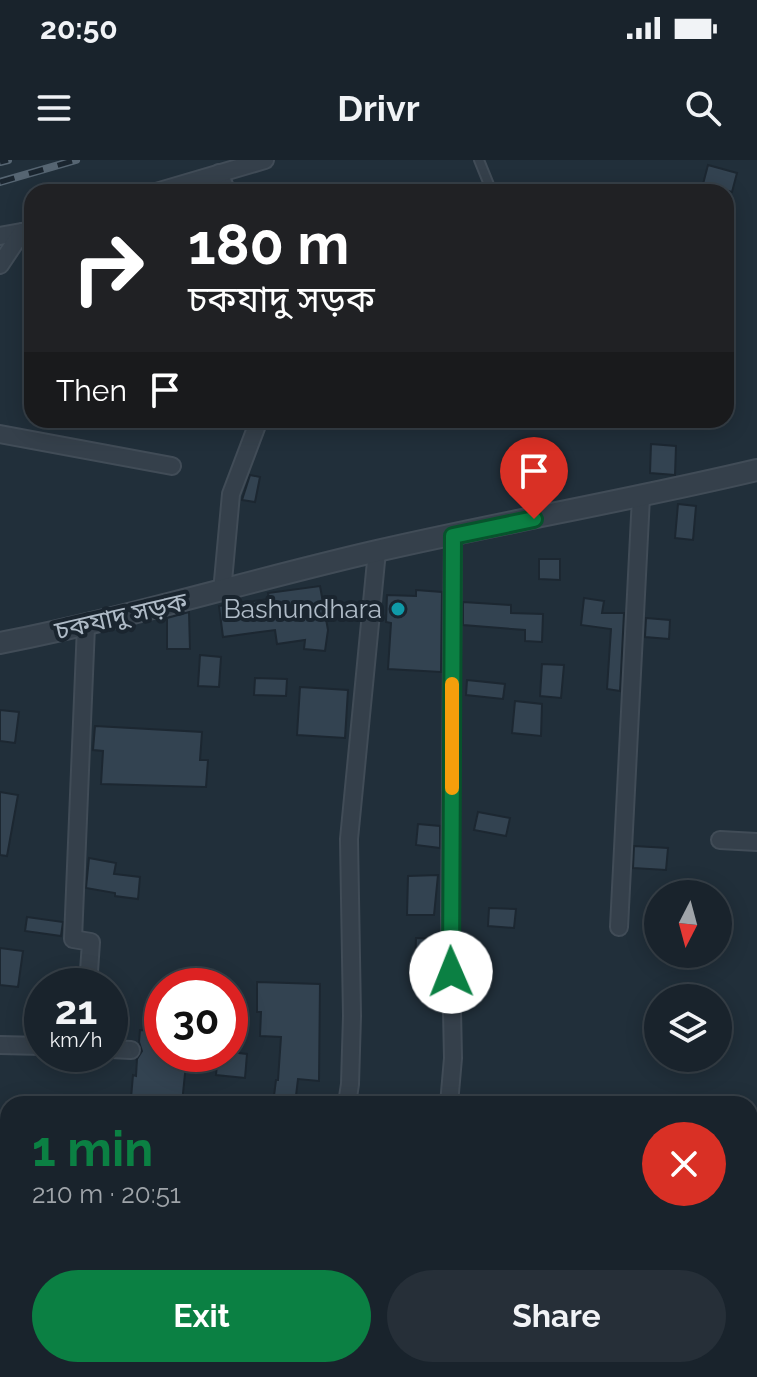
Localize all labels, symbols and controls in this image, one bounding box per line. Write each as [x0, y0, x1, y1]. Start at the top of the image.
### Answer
text: 20:50 [40, 11, 118, 46]
icon: menu [32, 86, 76, 130]
icon: search [681, 86, 725, 130]
text: Drivr [337, 87, 420, 129]
text: 180 m [188, 211, 349, 277]
icon: right [56, 216, 160, 320]
text: চকযাদু সড়ক [188, 278, 375, 320]
icon: arrive [143, 368, 187, 412]
text: Then [56, 373, 127, 408]
pin [500, 437, 568, 519]
icon: arrive [512, 449, 556, 493]
street label: চকযাদু সড়ক [51, 586, 191, 646]
place label: Bashundhara [223, 594, 382, 624]
marker: Bashundhara [389, 600, 407, 618]
north arrow [644, 880, 732, 968]
map controls [644, 880, 732, 1072]
position arrow [409, 930, 493, 1014]
speed limit sign: 30 [144, 968, 248, 1072]
button: layers [644, 984, 732, 1072]
text: 21 [55, 986, 97, 1033]
text: km/h [50, 1028, 102, 1052]
text: 1 min [32, 1121, 153, 1177]
button: close [642, 1122, 726, 1206]
text: 210 m · 20:51 [32, 1179, 181, 1209]
button: Exit [32, 1270, 371, 1362]
button: Share [387, 1270, 726, 1362]

